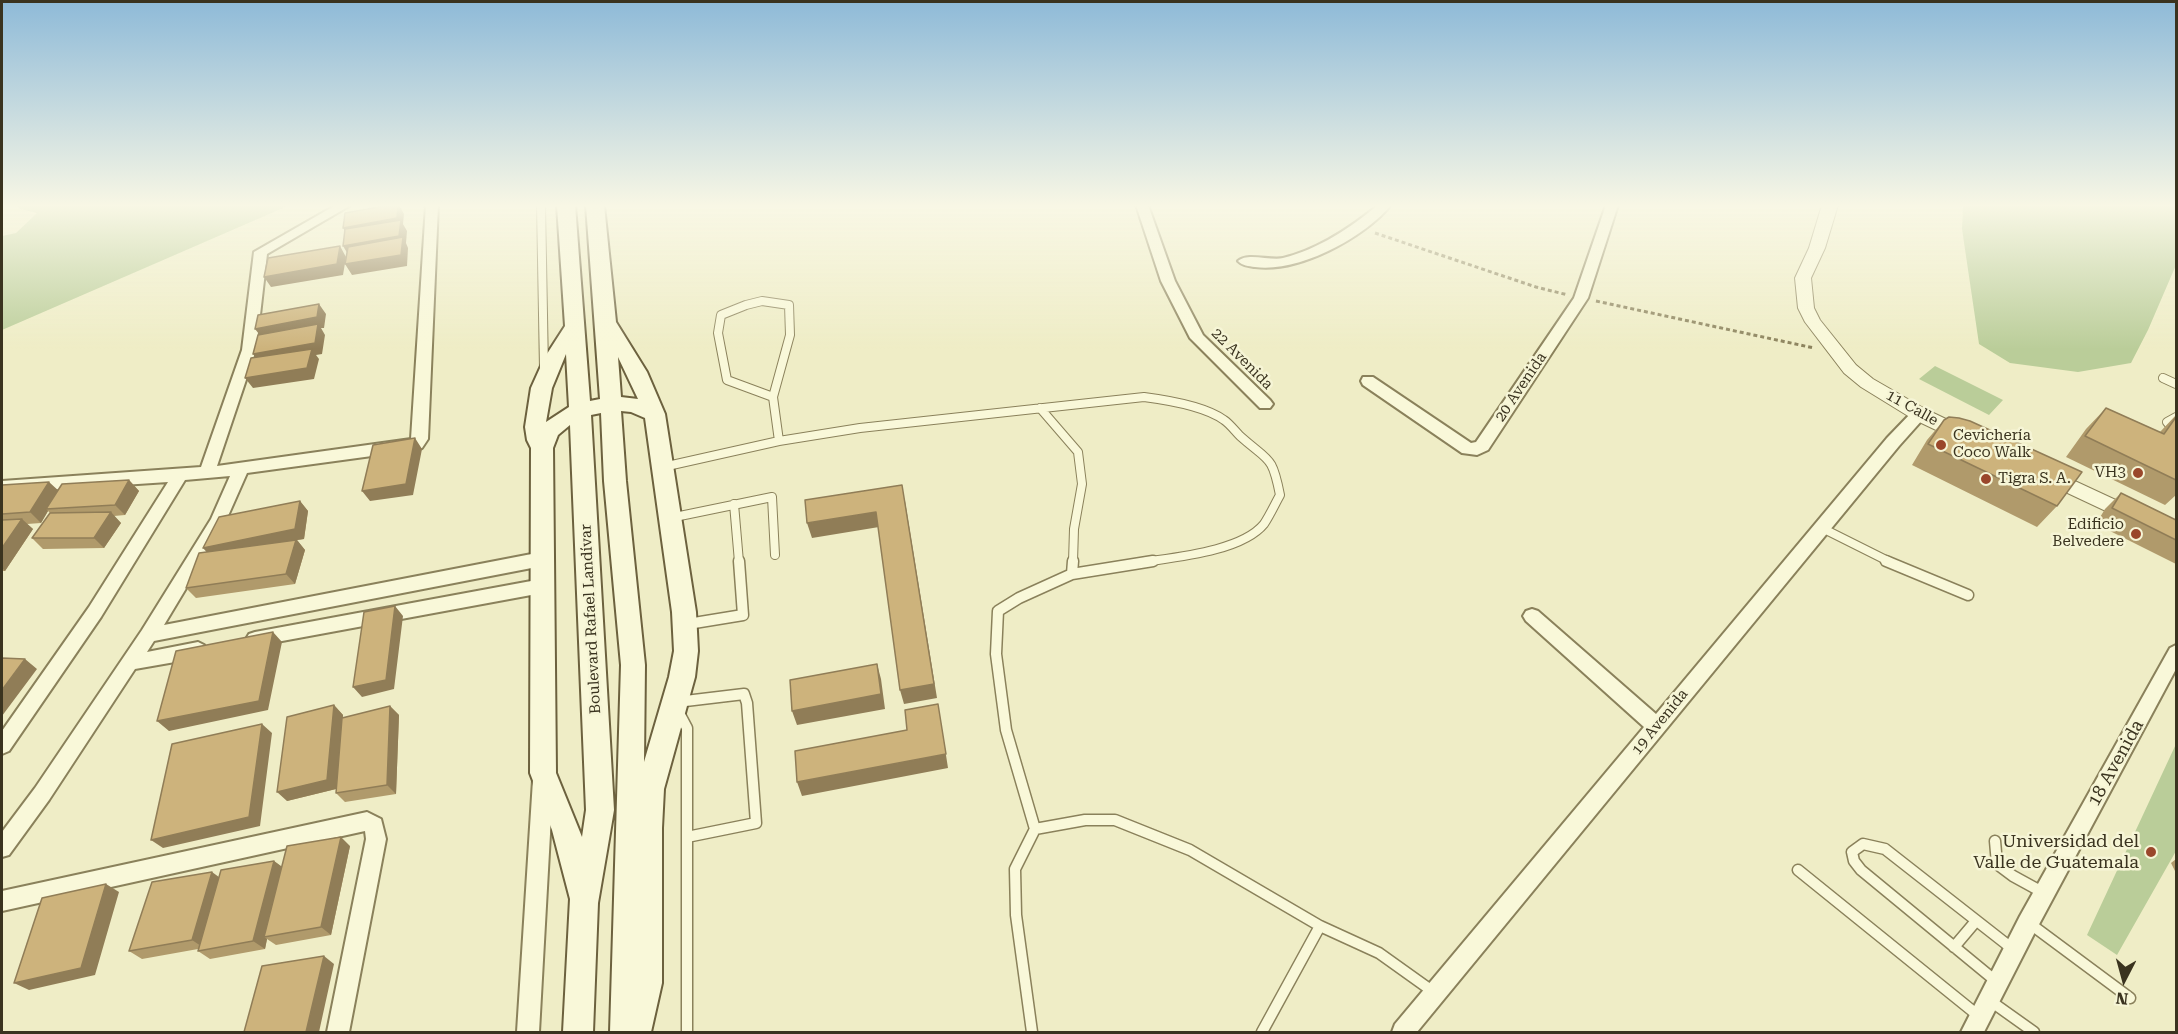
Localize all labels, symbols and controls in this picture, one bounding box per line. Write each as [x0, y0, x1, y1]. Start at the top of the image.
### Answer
street label: 22 Avenida [1208, 325, 1276, 393]
street label: 20 Avenida [1491, 349, 1551, 425]
street label: 11 Calle [1883, 386, 1941, 430]
place label: Cevichería Coco Walk [1953, 427, 2031, 462]
marker: Cevichería Coco Walk [1934, 438, 1948, 452]
place label: VH3 [2095, 464, 2126, 482]
marker: VH3 [2131, 466, 2145, 480]
place label: Tigra S. A. [1998, 470, 2071, 488]
marker: Tigra S. A. [1979, 472, 1993, 486]
place label: Edificio Belvedere [2052, 516, 2124, 551]
street label: Boulevard Rafael Landívar [577, 524, 605, 714]
marker: Edificio Belvedere [2129, 527, 2143, 541]
street label: 19 Avenida [1628, 685, 1692, 759]
street label: 18 Avenida [2083, 716, 2149, 810]
place label: Universidad del Valle de Guatemala [1973, 831, 2139, 874]
marker: Universidad del Valle de Guatemala [2144, 845, 2158, 859]
north arrow [2094, 950, 2154, 1010]
text: N [2115, 988, 2129, 1008]

